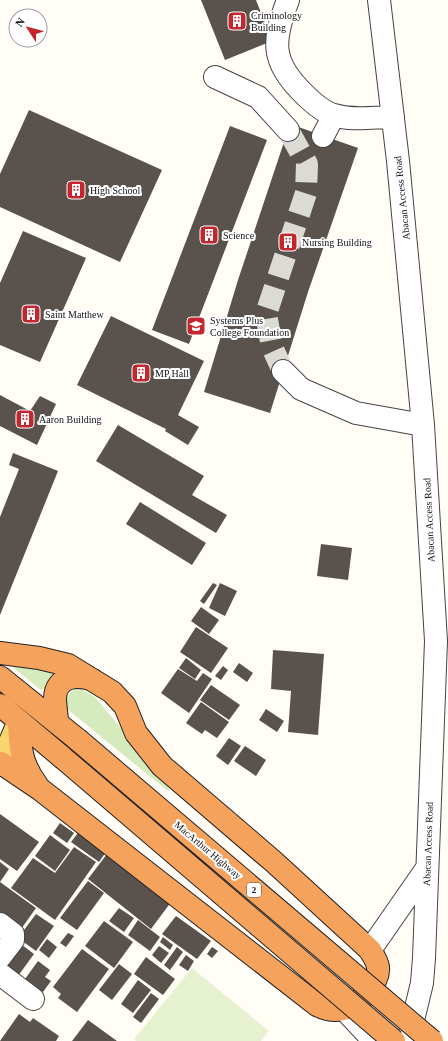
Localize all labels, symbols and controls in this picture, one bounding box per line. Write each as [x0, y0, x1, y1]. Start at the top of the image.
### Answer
north arrow [8, 8, 48, 48]
building icon: Criminology Building [226, 10, 248, 32]
place label: Criminology Building [251, 10, 302, 33]
text: N [13, 15, 27, 29]
street label: Abacan Access Road [392, 155, 412, 241]
building icon: High School [65, 179, 87, 201]
place label: High School [90, 185, 141, 196]
building icon: Science [198, 224, 220, 246]
place label: Science [223, 230, 255, 241]
building icon: Nursing Building [277, 231, 299, 253]
place label: Nursing Building [302, 237, 372, 248]
building icon: Saint Matthew [20, 303, 42, 325]
place label: Saint Matthew [45, 309, 104, 320]
school or university icon: Systems Plus College Foundation [185, 315, 207, 337]
place label: Systems Plus College Foundation [210, 315, 289, 338]
building icon: MP Hall [130, 362, 152, 384]
place label: MP Hall [155, 368, 189, 379]
building icon: Aaron Building [14, 408, 36, 430]
place label: Aaron Building [39, 414, 102, 425]
street label: Abacan Access Road [421, 478, 437, 562]
street label: Abacan Access Road [421, 802, 435, 886]
street label: MacArthur Highway [172, 819, 244, 881]
road number: 2 [247, 883, 261, 897]

